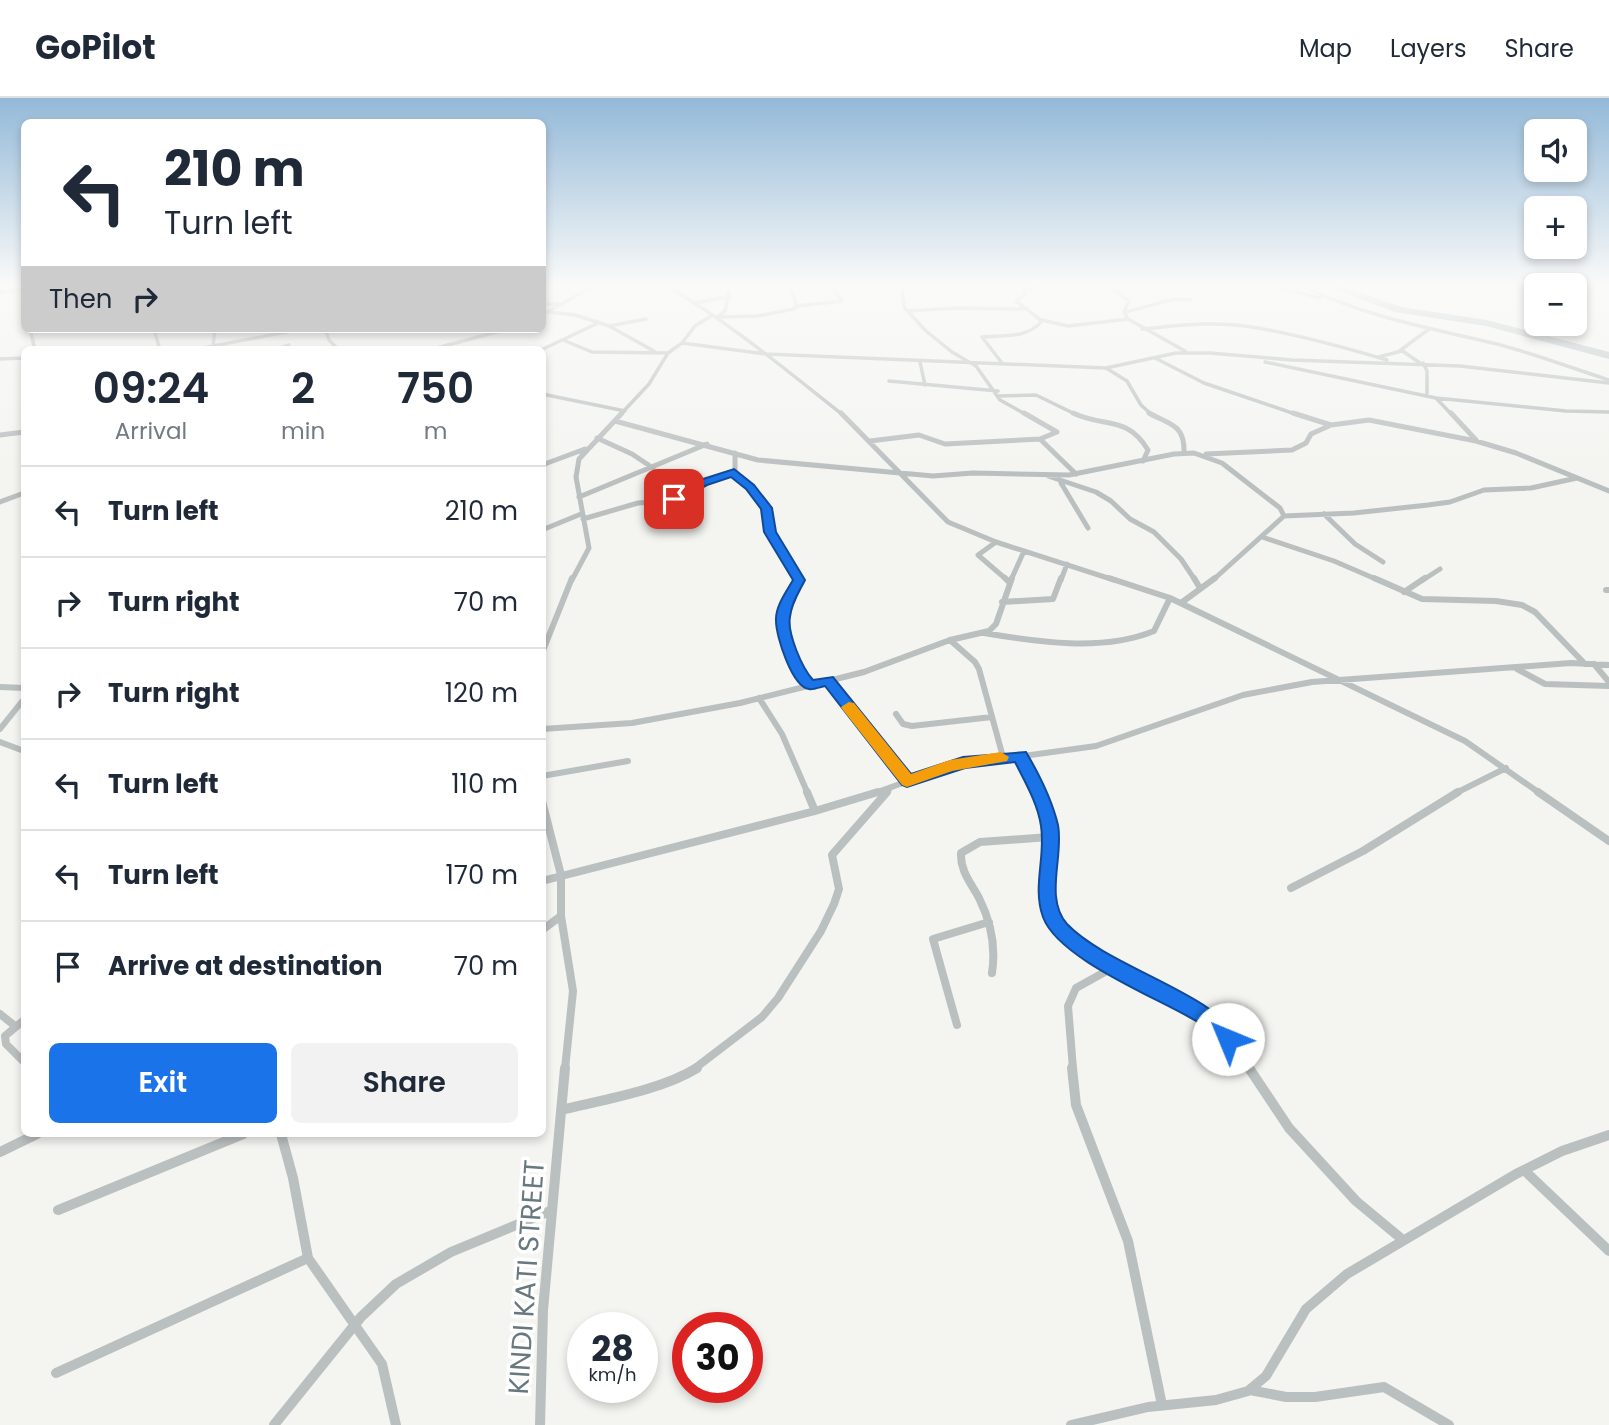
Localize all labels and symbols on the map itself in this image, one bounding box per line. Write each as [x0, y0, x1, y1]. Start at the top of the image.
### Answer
pin [644, 469, 704, 529]
position arrow [1191, 1002, 1265, 1076]
street label: KINDI KATI STREET [499, 1158, 554, 1396]
speed limit sign: 30 [672, 1312, 763, 1403]

